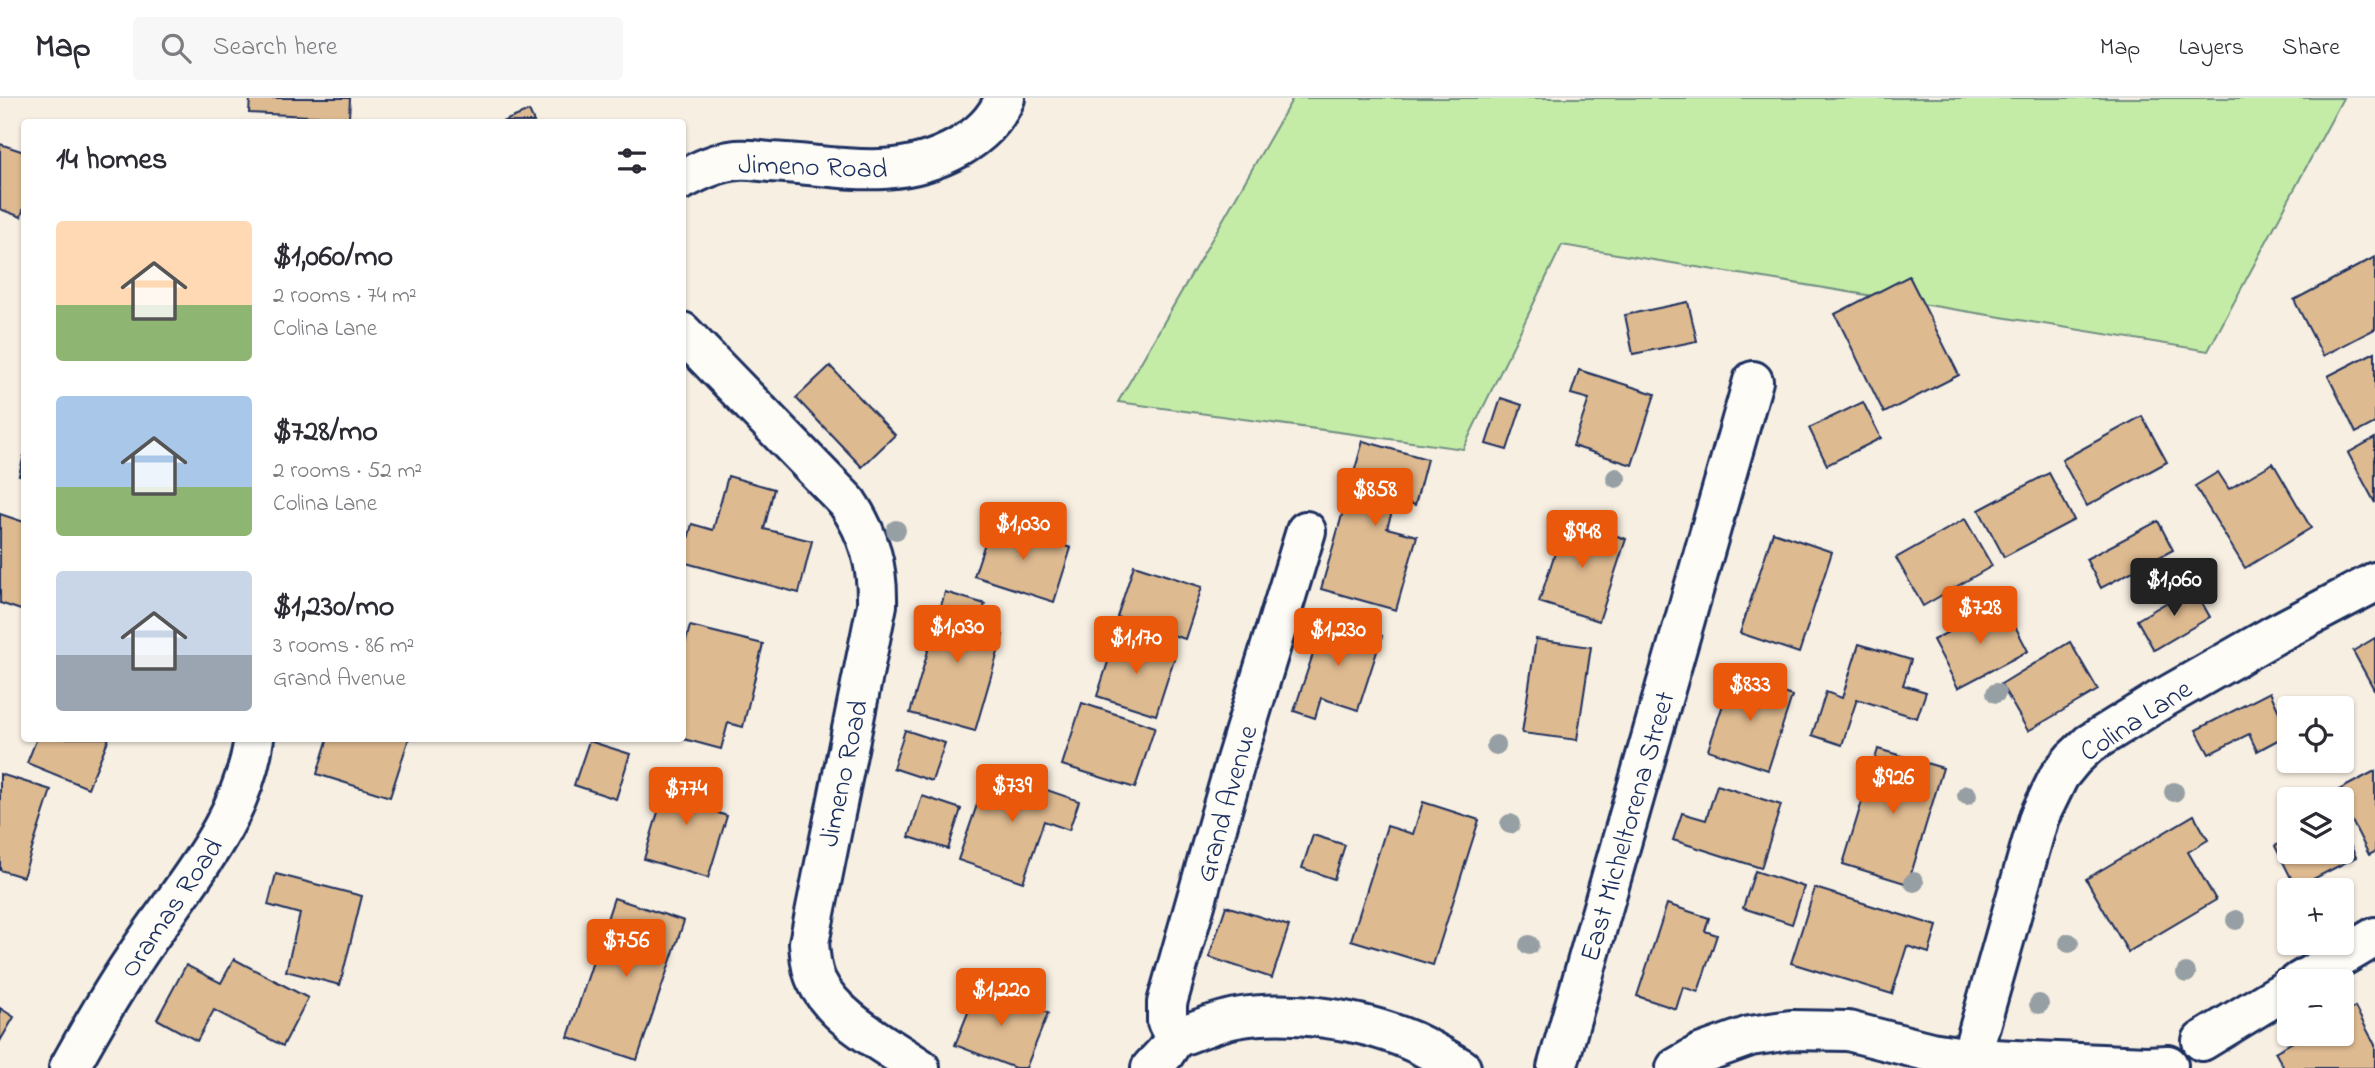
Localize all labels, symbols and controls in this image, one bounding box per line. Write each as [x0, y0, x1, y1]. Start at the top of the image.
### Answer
search box [133, 17, 623, 80]
text: Map [35, 24, 91, 72]
icon: search [157, 29, 195, 67]
text: Search here [213, 29, 337, 67]
text: Map [2100, 31, 2140, 66]
text: Layers [2178, 31, 2244, 66]
text: Share [2282, 31, 2340, 66]
text: 14 homes [56, 139, 167, 183]
icon: filters [613, 142, 651, 180]
street label: Jimeno Road [738, 145, 888, 192]
text: $1,060/mo [273, 236, 393, 280]
icon: home [112, 249, 196, 333]
text: 2 rooms · 74 m² [273, 280, 417, 313]
text: Colina Lane [273, 313, 377, 346]
text: $728/mo [273, 411, 378, 455]
icon: home [112, 424, 196, 508]
text: 2 rooms · 52 m² [273, 455, 422, 488]
pin: $858 [1334, 468, 1416, 528]
text: $858 [1353, 474, 1397, 507]
text: Colina Lane [273, 488, 377, 521]
pin: $1,030 [966, 503, 1080, 562]
text: $1,030 [996, 508, 1050, 541]
pin: $948 [1541, 510, 1623, 570]
text: $948 [1563, 516, 1601, 549]
pin: $1,060 [2117, 559, 2231, 618]
text: $1,060 [2146, 564, 2202, 597]
text: $1,230/mo [273, 586, 394, 630]
pin: $728 [1939, 587, 2021, 646]
text: $728 [1958, 592, 2002, 625]
icon: home [112, 599, 196, 683]
pin: $1,030 [900, 606, 1014, 665]
pin: $1,230 [1281, 608, 1395, 668]
text: $1,030 [930, 611, 984, 644]
text: $1,230 [1310, 614, 1366, 647]
pin: $1,170 [1079, 616, 1193, 676]
text: $1,170 [1110, 622, 1162, 655]
text: 3 rooms · 86 m² [273, 630, 414, 663]
text: Grand Avenue [273, 663, 406, 696]
pin: $833 [1709, 664, 1791, 723]
text: $833 [1729, 669, 1771, 702]
street label: Colina Lane [2073, 670, 2202, 774]
street label: East Micheltorena Street [1571, 687, 1688, 967]
street label: Jimeno Road [810, 696, 881, 851]
map controls [2277, 696, 2354, 1046]
button: locate [2277, 696, 2354, 773]
street label: Grand Avenue [1186, 720, 1270, 887]
pin: $926 [1852, 756, 1934, 816]
text: $926 [1872, 762, 1914, 795]
pin: $739 [971, 764, 1053, 824]
pin: $774 [645, 768, 727, 827]
text: $739 [992, 770, 1032, 803]
text: $774 [665, 773, 707, 806]
button: layers [2277, 787, 2354, 864]
street label: Oramas Road [111, 830, 235, 987]
button: + [2277, 878, 2354, 955]
pin: $756 [585, 920, 667, 979]
text: $756 [603, 925, 649, 958]
pin: $1,220 [944, 968, 1058, 1028]
button: − [2277, 969, 2354, 1046]
text: $1,220 [972, 974, 1030, 1007]

